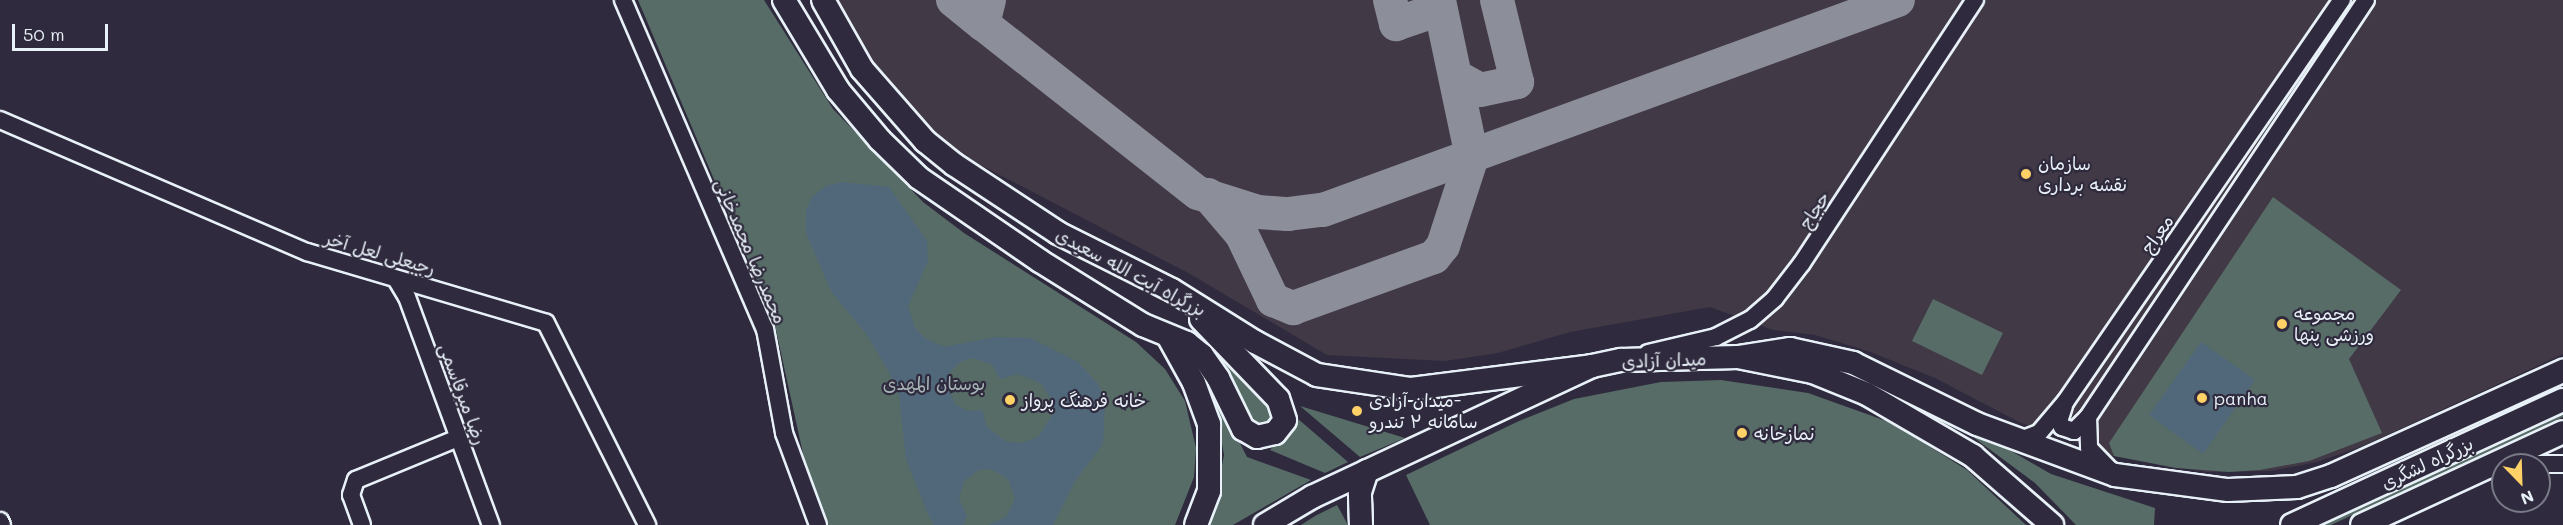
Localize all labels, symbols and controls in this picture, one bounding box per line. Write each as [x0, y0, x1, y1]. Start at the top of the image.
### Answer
scale bar [15, 12, 111, 50]
text: 50 m [23, 22, 65, 46]
place label: سازمان نقشه برداری [2038, 153, 2127, 195]
marker: سازمان نقشه برداری [2019, 167, 2033, 181]
street label: محمدرضا محمدخانی [711, 175, 791, 327]
street label: حجاج [1794, 187, 1834, 233]
street label: معراج [2136, 211, 2178, 257]
street label: بزرگراه آیت الله سعیدی [1052, 223, 1210, 321]
street label: رجبعلی لعل آخر [322, 227, 438, 279]
place label: مجموعه ورزشی پنها [2294, 303, 2374, 346]
marker: مجموعه ورزشی پنها [2275, 317, 2289, 331]
street label: رضا میرقاسمی [435, 340, 491, 448]
street label: میدان آزادی [1621, 348, 1707, 372]
park label: بوستان المهدی [883, 372, 985, 394]
place label: panha [2214, 387, 2268, 409]
place label: خانه فرهنگ پرواز [1022, 389, 1146, 411]
place label: میدان آزادی- سامانه ۲ تندرو [1369, 390, 1478, 432]
marker: panha [2195, 391, 2209, 405]
marker: خانه فرهنگ پرواز [1003, 393, 1017, 407]
marker: میدان آزادی- سامانه ۲ تندرو [1350, 404, 1364, 418]
place label: نمازخانه [1754, 422, 1815, 444]
marker: نمازخانه [1735, 426, 1749, 440]
street label: بزرگراه لشگری [2378, 432, 2476, 494]
north arrow [2491, 453, 2551, 513]
text: N [2518, 486, 2537, 510]

